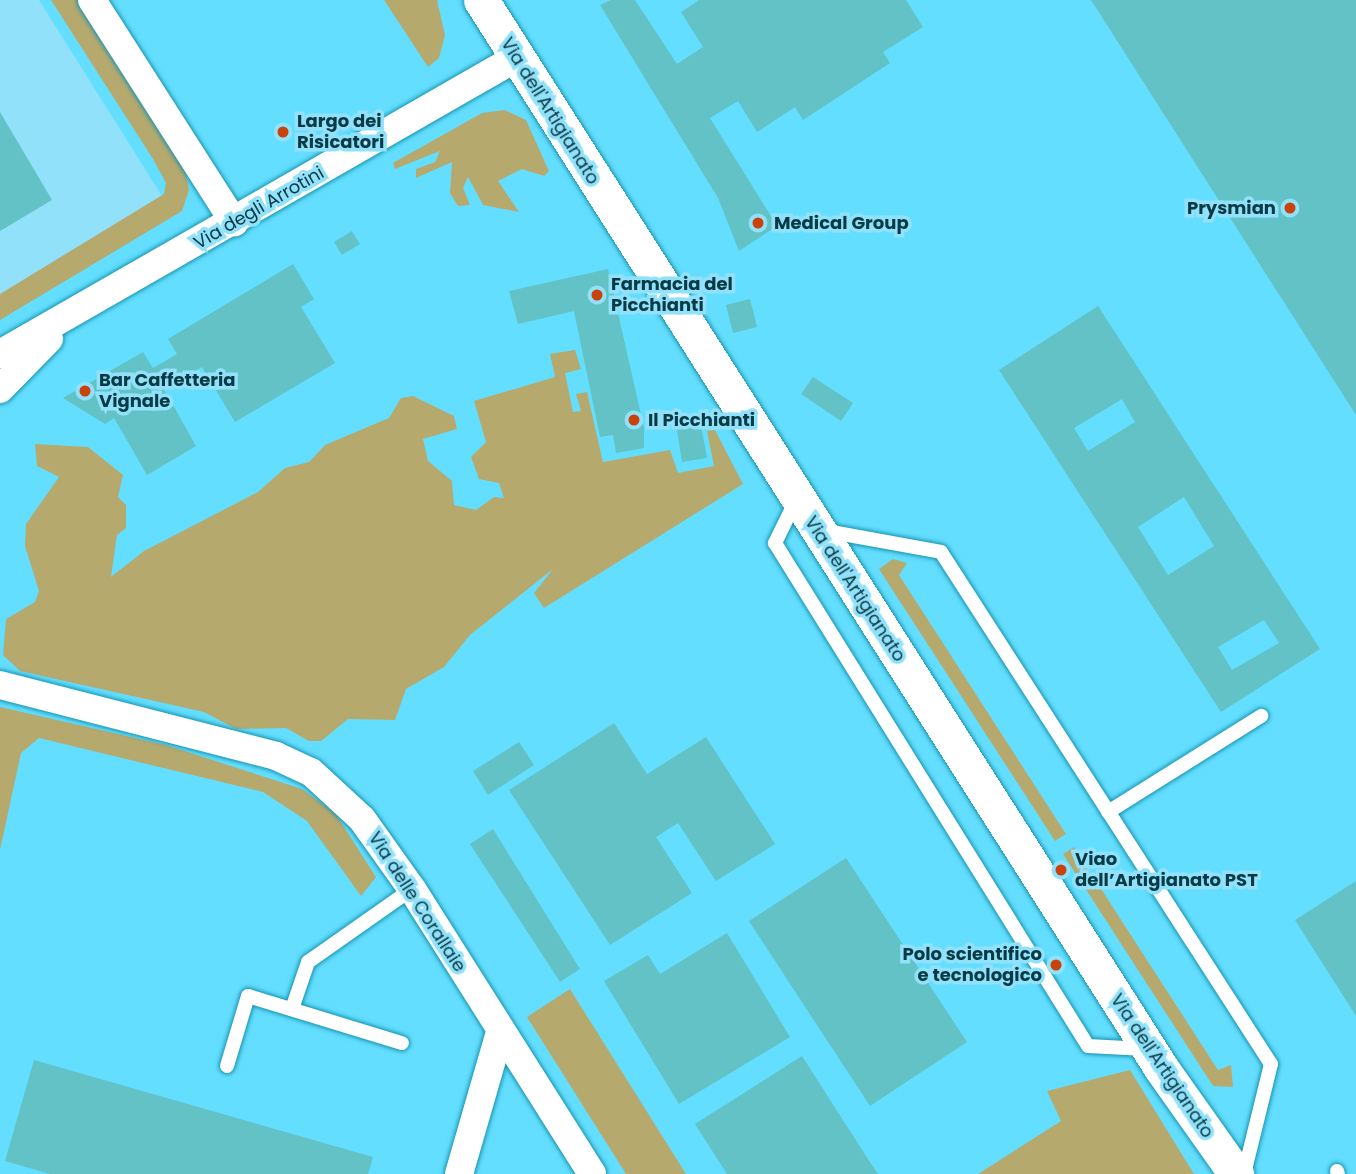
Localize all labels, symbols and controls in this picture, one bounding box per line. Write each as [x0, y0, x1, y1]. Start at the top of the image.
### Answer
street label: Via dell'Artigianato [496, 34, 604, 188]
place label: Largo dei Risicatori [297, 111, 384, 154]
marker: Largo dei Risicatori [275, 124, 291, 140]
street label: Via degli Arrotini [190, 162, 328, 254]
place label: Prysmian [1187, 197, 1276, 219]
marker: Prysmian [1282, 200, 1298, 216]
place label: Medical Group [774, 212, 909, 234]
marker: Medical Group [748, 213, 768, 233]
place label: Farmacia del Picchianti [611, 274, 733, 316]
marker: Farmacia del Picchianti [589, 287, 605, 303]
place label: Bar Caffetteria Vignale [99, 370, 236, 412]
marker: Bar Caffetteria Vignale [77, 383, 93, 399]
place label: Il Picchianti [648, 409, 755, 431]
marker: Il Picchianti [626, 412, 642, 428]
street label: Via dell'Artigianato [800, 512, 910, 666]
street label: Via delle Corallaie [364, 828, 470, 976]
place label: Viao dell’Artigianato PST [1075, 849, 1258, 892]
marker: Viao dell’Artigianato PST [1053, 862, 1069, 878]
place label: Polo scientifico e tecnologico [902, 944, 1042, 986]
marker: Polo scientifico e tecnologico [1048, 957, 1064, 973]
street label: Via dell'Artigianato [1106, 990, 1218, 1142]

